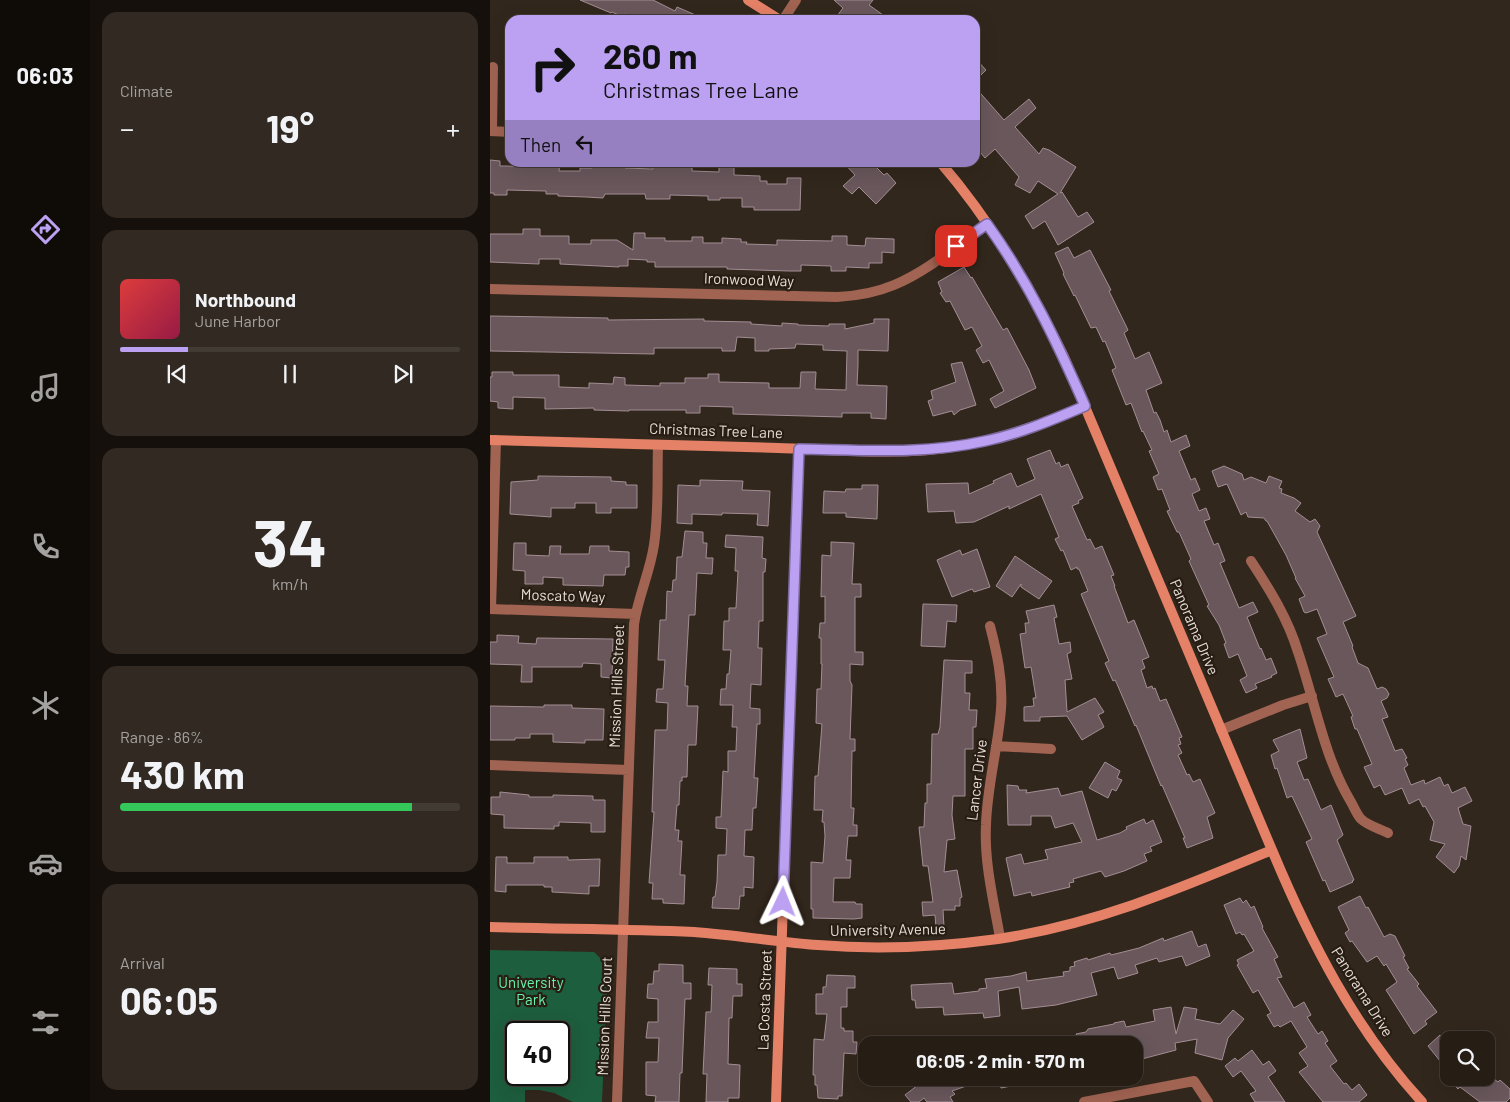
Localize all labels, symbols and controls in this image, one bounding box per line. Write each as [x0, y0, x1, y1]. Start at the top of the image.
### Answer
text: 260 m [603, 34, 698, 76]
icon: right [520, 35, 585, 100]
text: 06:03 [17, 62, 73, 88]
text: Christmas Tree Lane [603, 76, 799, 102]
text: Climate [120, 81, 173, 100]
text: 19° [266, 105, 314, 151]
text: − [120, 111, 134, 145]
text: + [446, 111, 460, 145]
icon: left [571, 130, 599, 158]
text: Then [520, 133, 561, 156]
icon: directions [28, 212, 63, 247]
pin [935, 225, 977, 267]
icon: arrive [942, 232, 970, 260]
street label: Ironwood Way [704, 268, 795, 290]
text: Northbound [195, 288, 296, 311]
text: June Harbor [195, 311, 281, 330]
icon: previous [163, 360, 191, 388]
icon: pause [276, 360, 304, 388]
icon: next [389, 360, 417, 388]
icon: music [28, 370, 63, 405]
street label: Christmas Tree Lane [649, 419, 783, 441]
text: 34 [253, 502, 327, 580]
icon: phone [28, 529, 63, 564]
text: km/h [272, 574, 308, 593]
street label: Panorama Drive [1167, 576, 1223, 677]
street label: Moscato Way [520, 585, 606, 605]
street label: Mission Hills Street [605, 624, 627, 748]
icon: climate [28, 688, 63, 723]
text: Range · 86% [120, 727, 204, 746]
street label: Lancer Drive [962, 738, 990, 822]
text: 430 km [120, 751, 245, 797]
icon: car [28, 846, 63, 881]
position arrow [756, 875, 808, 927]
street label: University Avenue [830, 919, 946, 939]
street label: Panorama Drive [1328, 943, 1398, 1040]
street label: La Costa Street [753, 949, 775, 1051]
text: Arrival [120, 953, 165, 972]
street label: Mission Hills Court [593, 956, 615, 1076]
park label: University Park [498, 973, 564, 1008]
text: 06:05 [120, 977, 218, 1023]
icon: filters [28, 1005, 63, 1040]
speed limit sign: 40 [505, 1021, 570, 1086]
map controls [1440, 1031, 1495, 1086]
button: search [1440, 1031, 1495, 1086]
text: 06:05 · 2 min · 570 m [916, 1049, 1085, 1072]

